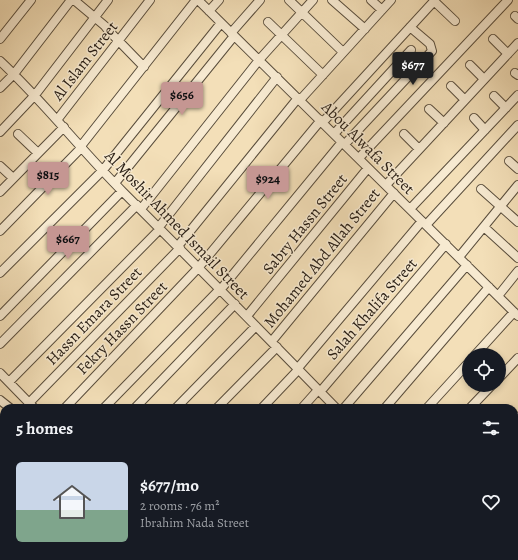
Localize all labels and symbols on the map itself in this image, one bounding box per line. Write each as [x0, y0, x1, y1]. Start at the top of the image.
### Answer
street label: Al Islam Street [46, 17, 123, 106]
pin: $677 [389, 52, 437, 86]
pin: $656 [158, 82, 206, 116]
street label: Abou Alwafa Street [316, 96, 419, 199]
street label: Al Moshir Ahmed Ismail Street [99, 145, 254, 304]
pin: $815 [24, 162, 72, 196]
pin: $924 [244, 166, 292, 200]
street label: Sabry Hassn Street [258, 169, 352, 279]
street label: Mohamed Abd Allah Street [259, 184, 385, 332]
pin: $667 [44, 226, 92, 260]
street label: Salah Khalifa Street [322, 253, 422, 365]
street label: Hassn Emara Street [41, 262, 147, 370]
street label: Fekry Hassn Street [72, 276, 172, 380]

